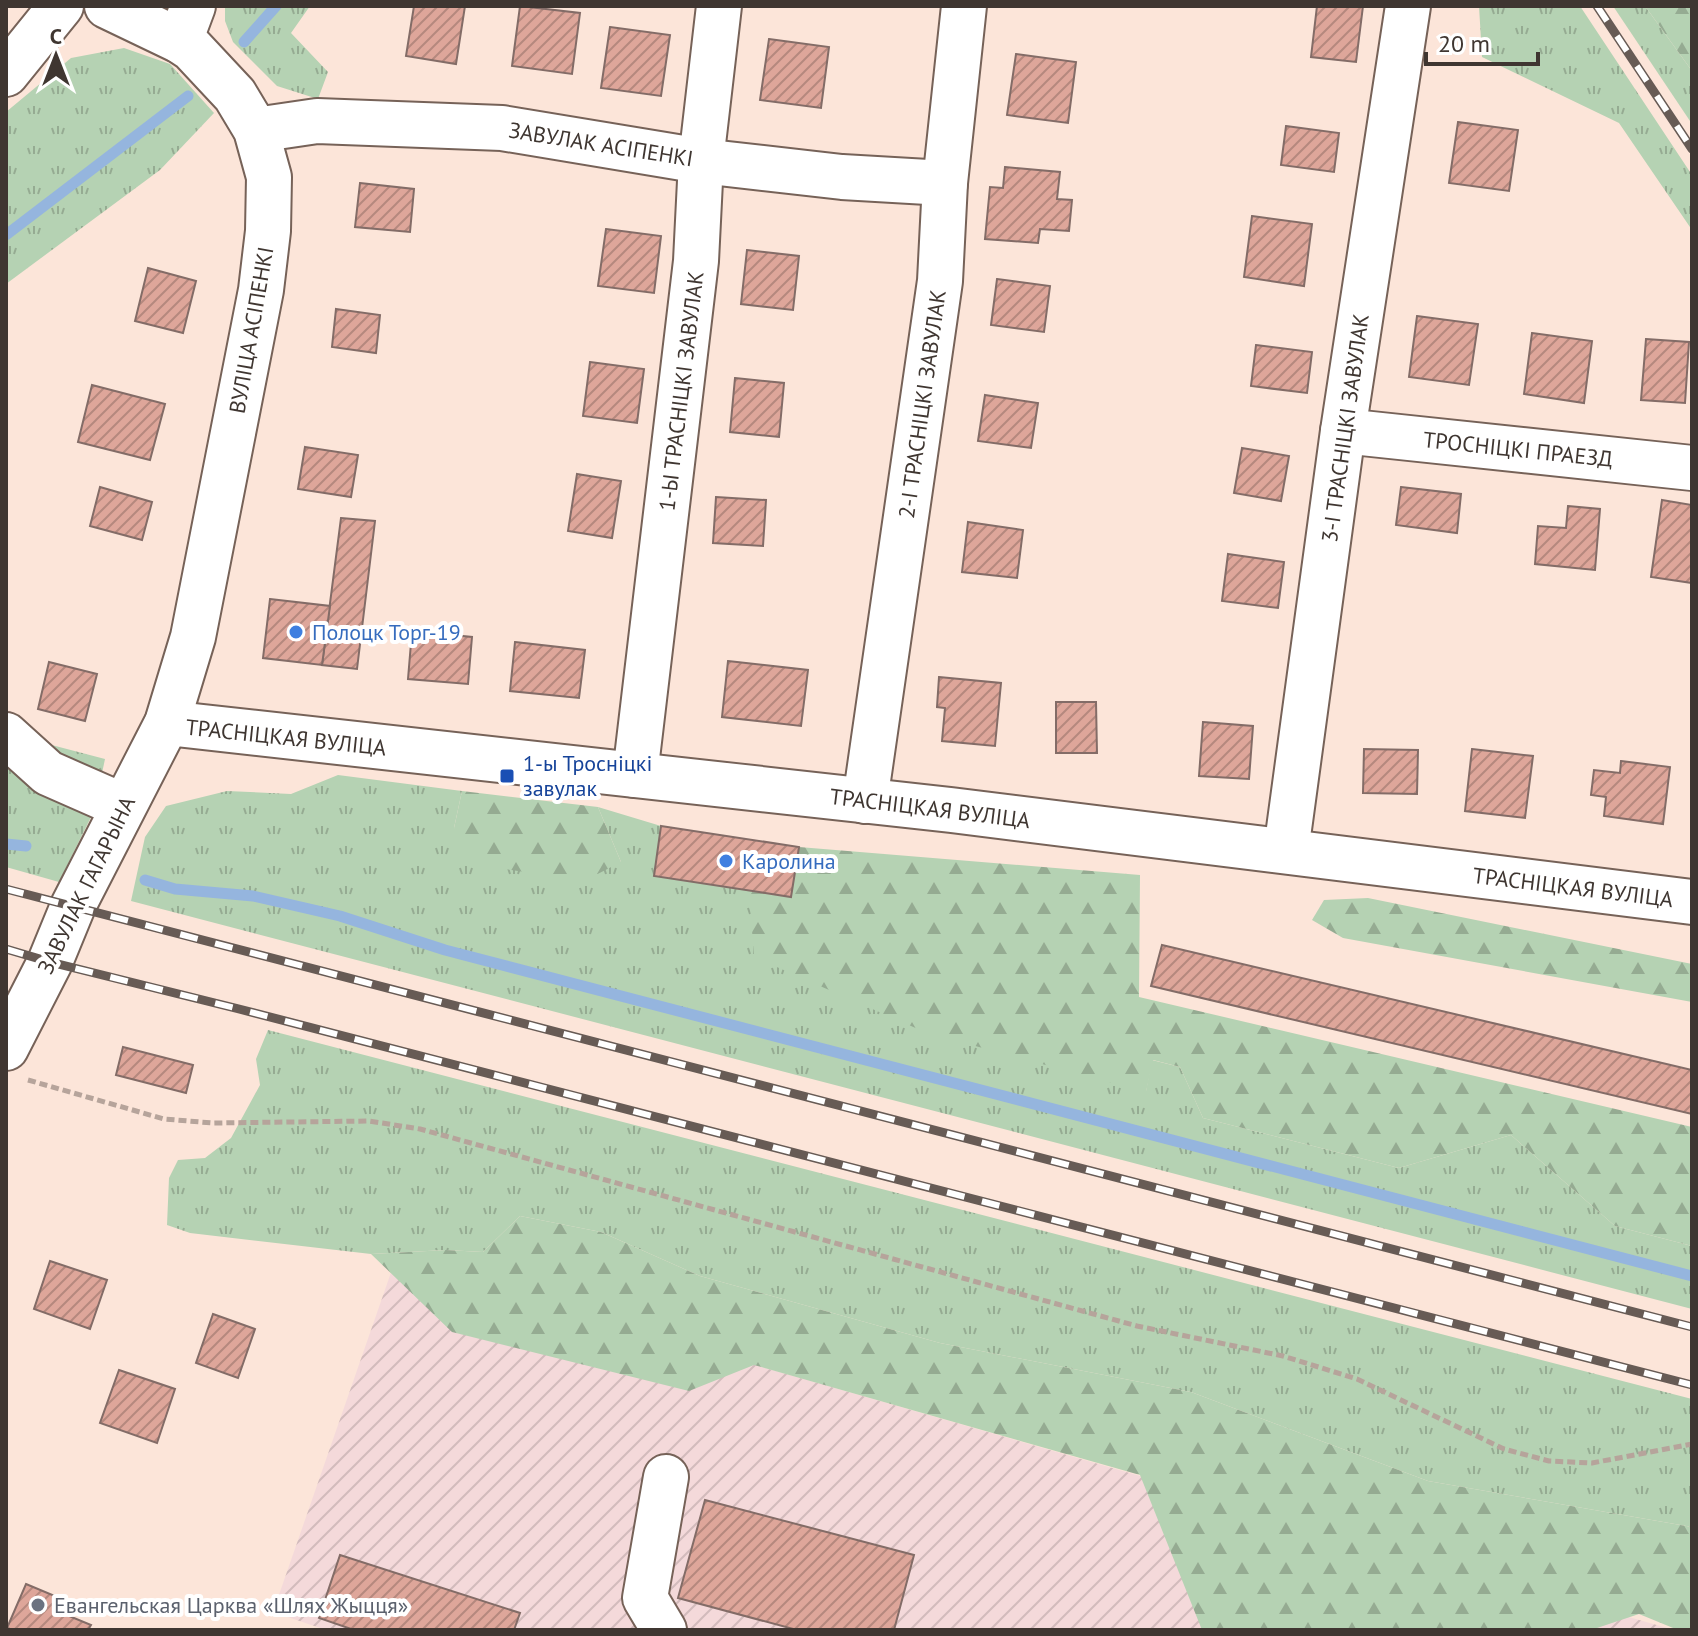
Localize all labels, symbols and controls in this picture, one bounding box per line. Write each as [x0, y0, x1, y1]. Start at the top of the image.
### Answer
north arrow [16, 16, 96, 96]
scale bar [1426, 16, 1538, 66]
text: С [50, 22, 62, 50]
text: 20 m [1438, 28, 1490, 59]
street label: ЗАВУЛАК АСІПЕНКІ [507, 116, 695, 172]
street label: ВУЛІЦА АСІПЕНКІ [223, 244, 279, 416]
street label: 1-Ы ТРАСНІЦКІ ЗАВУЛАК [652, 270, 710, 512]
street label: 2-І ТРАСНІЦКІ ЗАВУЛАК [892, 288, 952, 520]
street label: 3-І ТРАСНІЦКІ ЗАВУЛАК [1315, 312, 1375, 544]
street label: ТРОСНІЦКІ ПРАЕЗД [1422, 425, 1614, 473]
place label: Полоцк Торг-19 [312, 618, 461, 646]
marker: Полоцк Торг-19 [287, 623, 305, 641]
street label: ТРАСНІЦКАЯ ВУЛІЦА [184, 713, 388, 761]
place label: 1-ы Тросніцкі завулак [523, 749, 652, 802]
marker: 1-ы Тросніцкі завулак [498, 767, 516, 785]
street label: ТРАСНІЦКАЯ ВУЛІЦА [828, 782, 1032, 834]
street label: ЗАВУЛАК ГАГАРЫНА [31, 792, 141, 978]
place label: Каролина [742, 847, 836, 875]
marker: Каролина [717, 852, 735, 870]
street label: ТРАСНІЦКАЯ ВУЛІЦА [1471, 861, 1675, 913]
place label: Евангельская Царква «Шлях Жыцця» [54, 1591, 408, 1619]
marker: Евангельская Царква «Шлях Жыцця» [29, 1596, 47, 1614]

